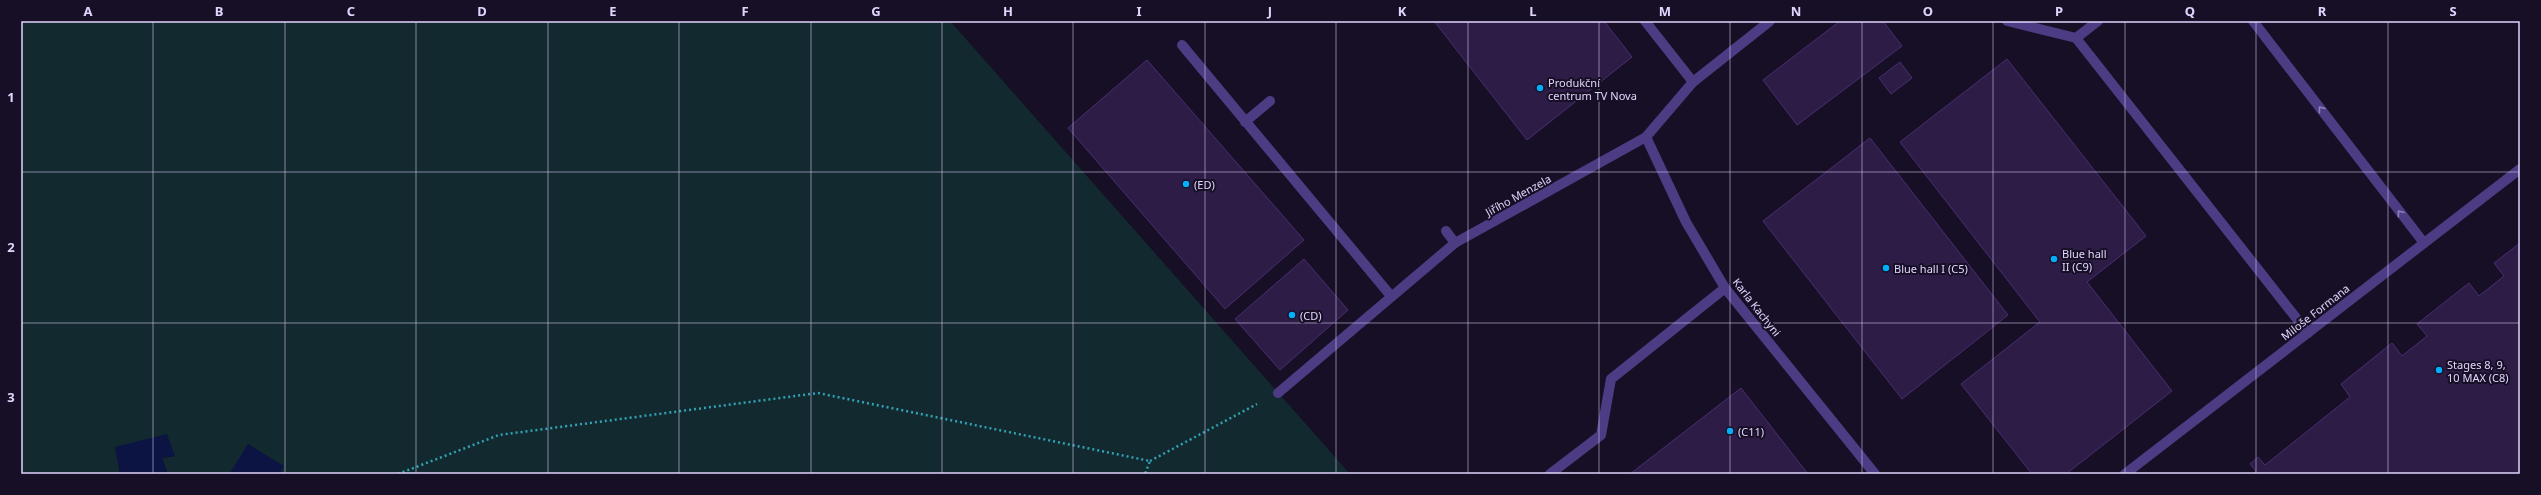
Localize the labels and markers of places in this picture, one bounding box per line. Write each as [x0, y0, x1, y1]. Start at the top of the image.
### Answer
place label: Produkční centrum TV Nova [1548, 75, 1637, 103]
marker: Produkční centrum TV Nova [1535, 83, 1545, 93]
place label: (ED) [1194, 177, 1215, 192]
marker: (ED) [1181, 179, 1191, 189]
place label: Blue hall II (C9) [2062, 246, 2107, 274]
marker: Blue hall II (C9) [2049, 254, 2059, 264]
place label: Blue hall I (C5) [1894, 261, 1968, 276]
marker: Blue hall I (C5) [1881, 263, 1891, 273]
place label: (CD) [1300, 308, 1322, 323]
marker: (CD) [1287, 310, 1297, 320]
place label: Stages 8, 9, 10 MAX (C8) [2447, 357, 2509, 385]
marker: Stages 8, 9, 10 MAX (C8) [2434, 365, 2444, 375]
place label: (C11) [1738, 424, 1764, 439]
marker: (C11) [1725, 426, 1735, 436]

